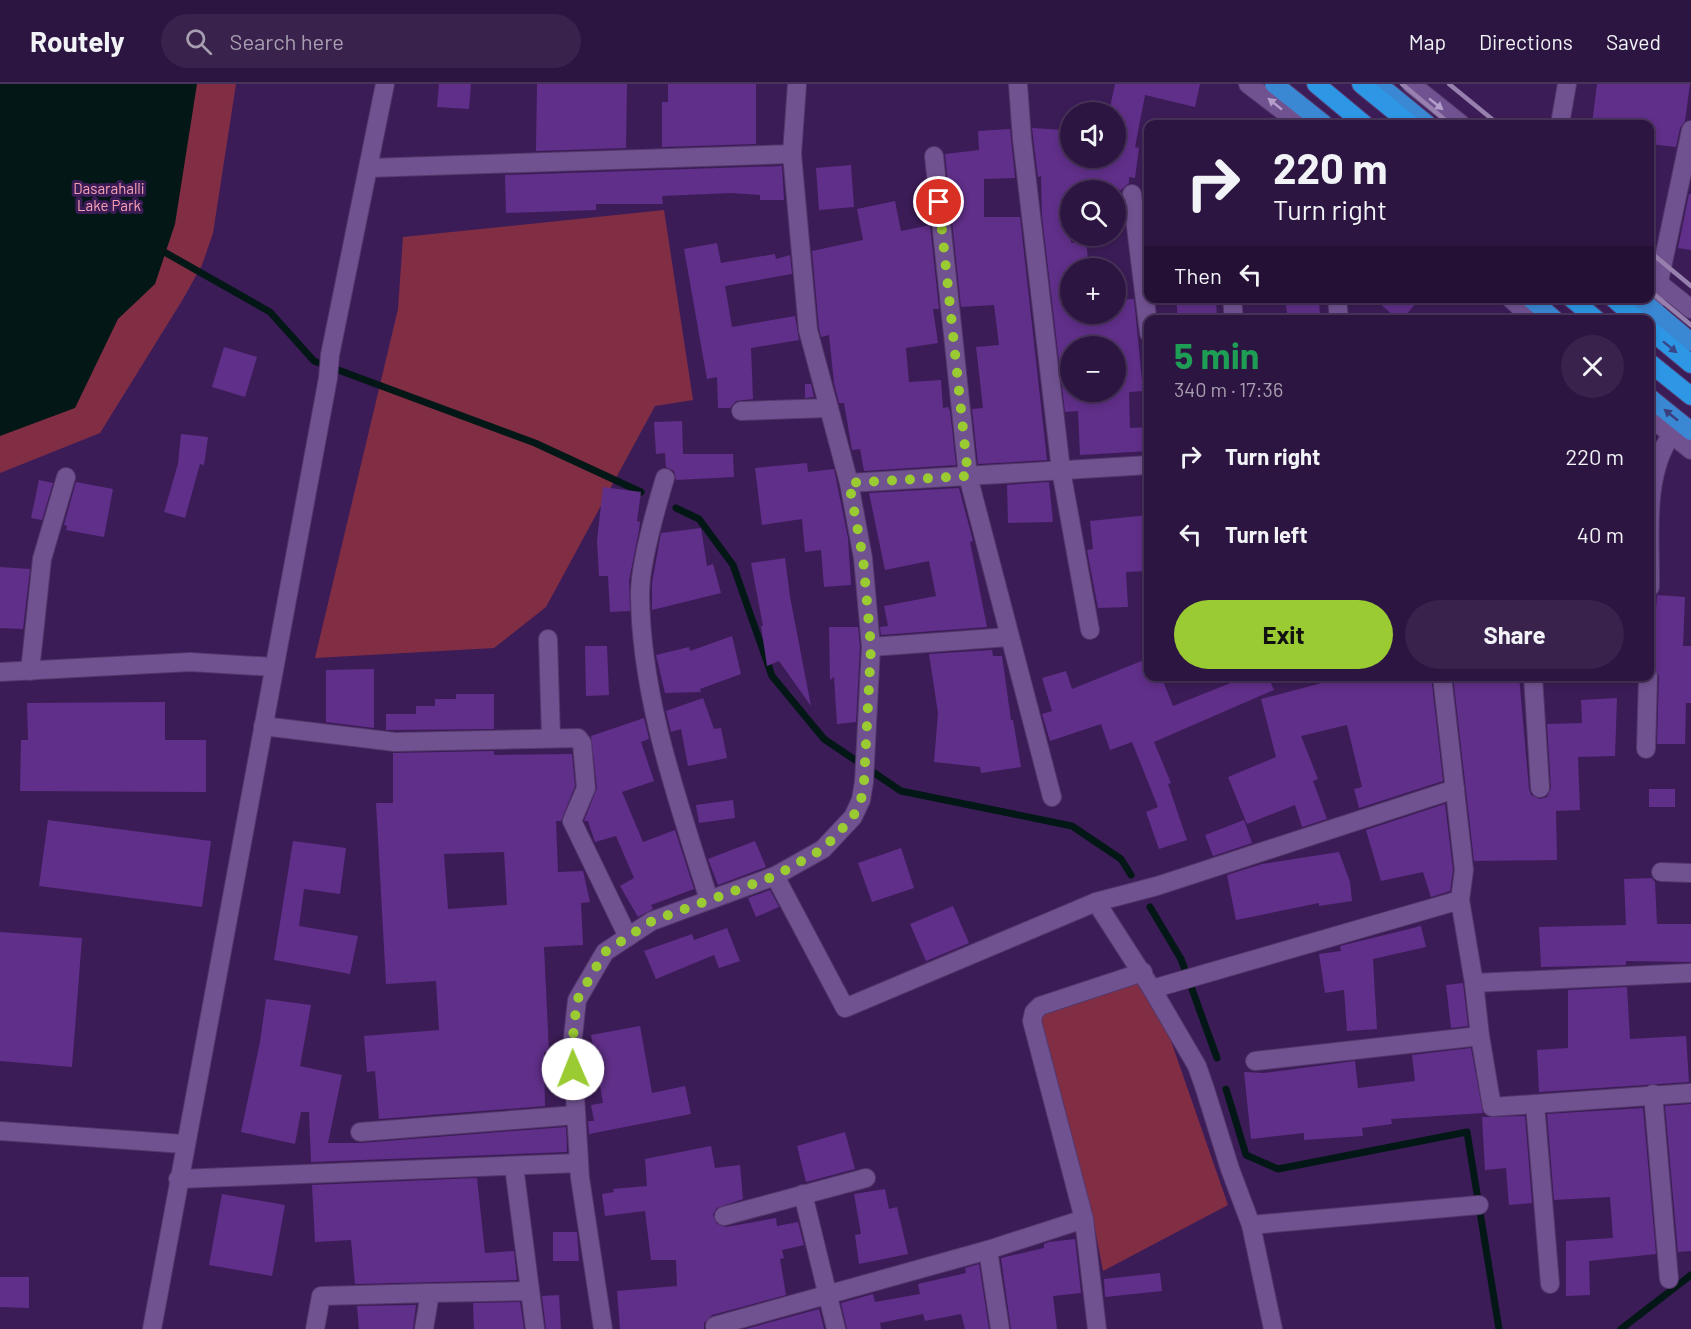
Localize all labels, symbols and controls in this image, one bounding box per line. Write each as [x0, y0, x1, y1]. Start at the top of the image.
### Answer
search box [161, 14, 581, 68]
text: Routely [30, 24, 125, 58]
icon: search [182, 25, 215, 58]
text: Search here [230, 28, 344, 54]
text: Map [1409, 29, 1446, 54]
text: Directions [1479, 29, 1573, 54]
text: Saved [1606, 29, 1661, 54]
one-way arrow [1267, 97, 1283, 110]
one-way arrow [1428, 98, 1444, 111]
map controls [1060, 102, 1126, 402]
button: sound [1060, 102, 1126, 168]
text: 220 m [1273, 142, 1387, 192]
icon: right [1174, 144, 1252, 222]
pin [913, 176, 964, 227]
park label: Dasarahalli Lake Park [73, 179, 145, 214]
button: search [1060, 180, 1126, 246]
icon: arrive [922, 185, 955, 218]
text: Turn right [1273, 193, 1387, 225]
button: + [1060, 258, 1126, 324]
icon: left [1234, 258, 1267, 291]
text: Then [1174, 262, 1222, 288]
text: 5 min [1174, 333, 1260, 376]
button: close [1561, 335, 1624, 398]
button: − [1060, 336, 1126, 402]
one-way arrow [1663, 340, 1678, 352]
text: 340 m · 17:36 [1174, 377, 1283, 401]
one-way arrow [1663, 409, 1678, 421]
icon: right [1174, 440, 1207, 473]
text: Turn right [1225, 443, 1320, 469]
text: 220 m [1565, 443, 1624, 469]
icon: left [1174, 518, 1207, 551]
text: Turn left [1225, 521, 1308, 547]
text: 40 m [1577, 521, 1624, 547]
button: Exit [1174, 600, 1393, 669]
button: Share [1405, 600, 1624, 669]
position arrow [541, 1037, 605, 1101]

